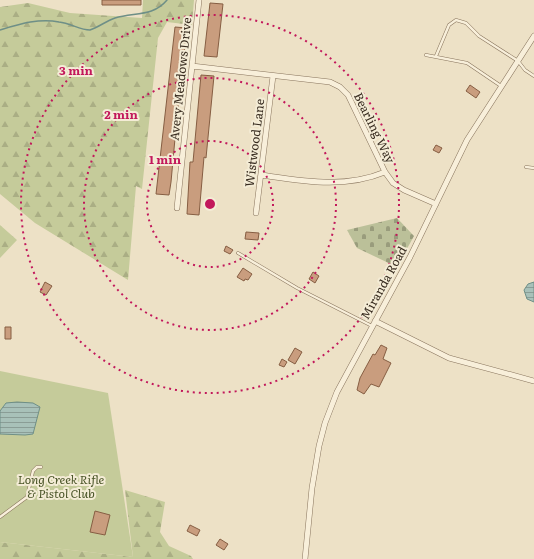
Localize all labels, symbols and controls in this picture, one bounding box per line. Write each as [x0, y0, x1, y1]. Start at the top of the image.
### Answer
street label: Avery Meadows Drive [165, 16, 195, 141]
text: 3 min [59, 61, 94, 79]
street label: Bearling Way [350, 89, 400, 166]
street label: Wistwood Lane [240, 98, 268, 188]
text: 2 min [104, 105, 138, 123]
text: 1 min [149, 150, 182, 168]
centre of rings [203, 197, 217, 211]
street label: Miranda Road [356, 242, 411, 322]
park label: Long Creek Rifle & Pistol Club [18, 470, 105, 502]

